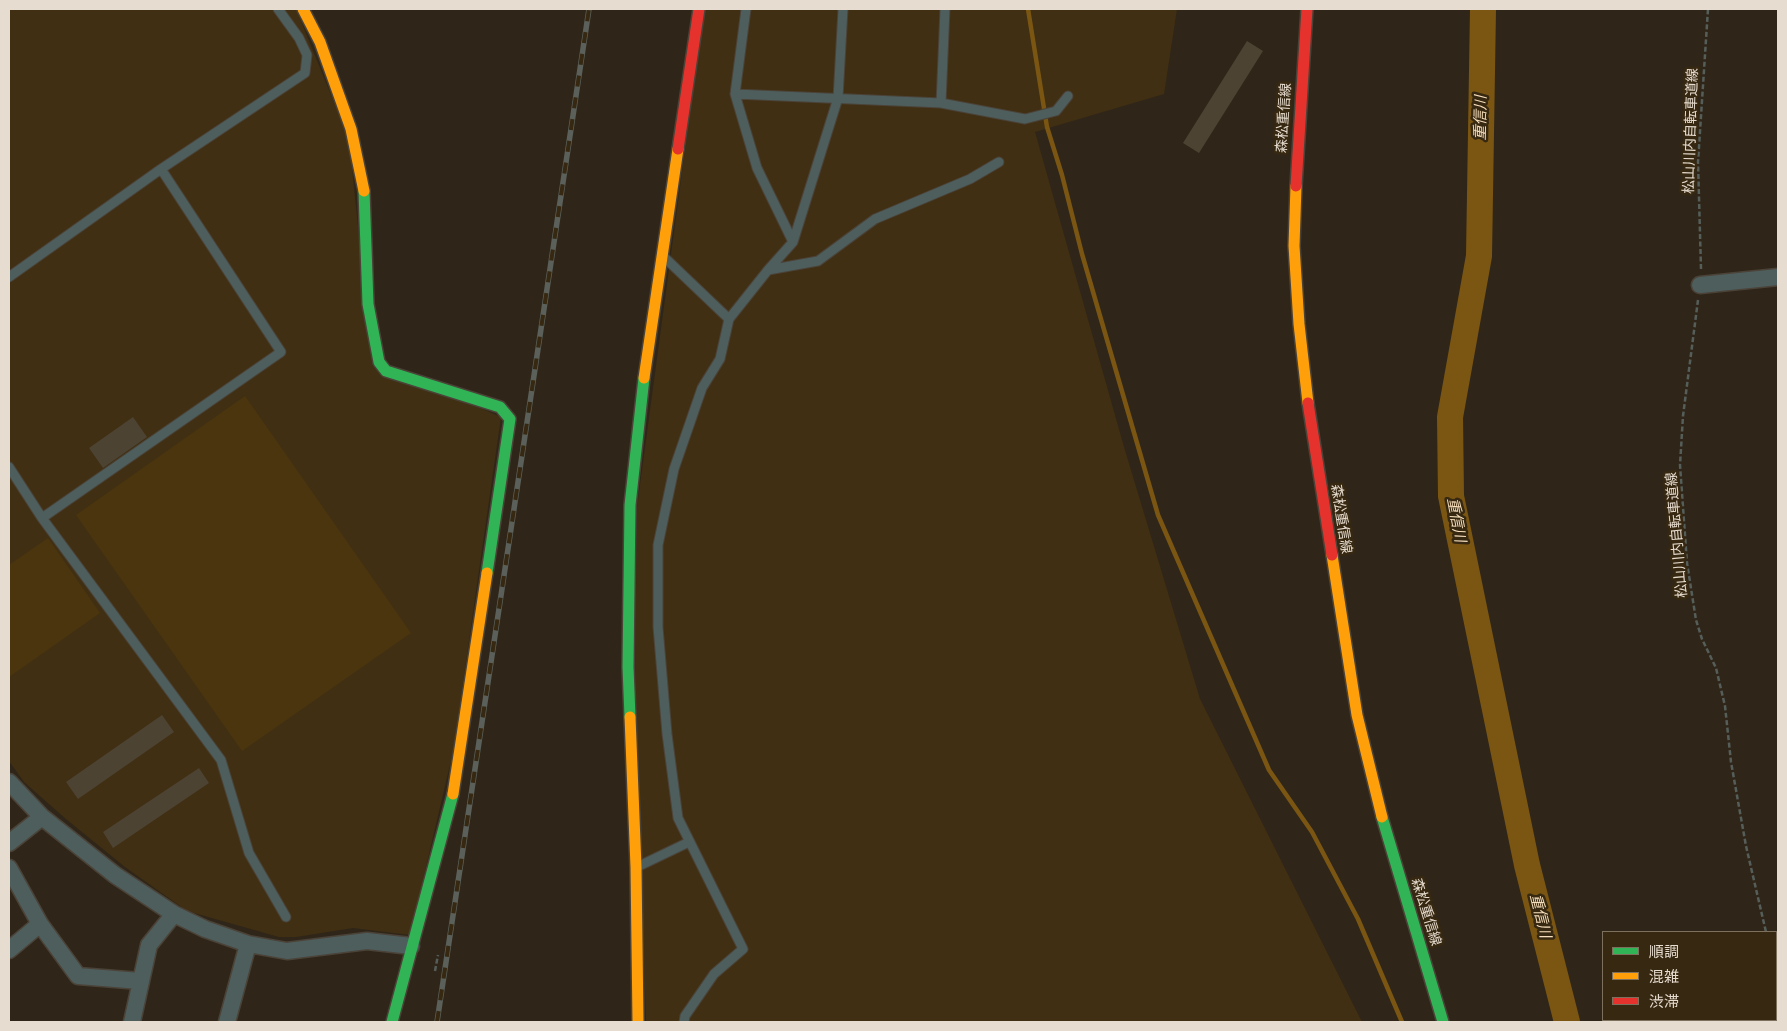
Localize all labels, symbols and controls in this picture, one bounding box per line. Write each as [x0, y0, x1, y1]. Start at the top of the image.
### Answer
street label: 松山川内自転車道線 [1680, 68, 1702, 194]
street label: 森松重信線 [1273, 82, 1295, 154]
water label: 重信川 [1472, 95, 1490, 141]
street label: 松山川内自転車道線 [1663, 472, 1691, 598]
street label: 森松重信線 [1327, 483, 1355, 555]
water label: 重信川 [1443, 496, 1469, 544]
street label: 森松重信線 [1408, 876, 1444, 948]
water label: 重信川 [1526, 892, 1554, 940]
legend [1602, 931, 1777, 1021]
text: 順調 [1649, 939, 1679, 962]
text: 混雑 [1649, 964, 1679, 987]
text: 渋滞 [1649, 989, 1679, 1012]

